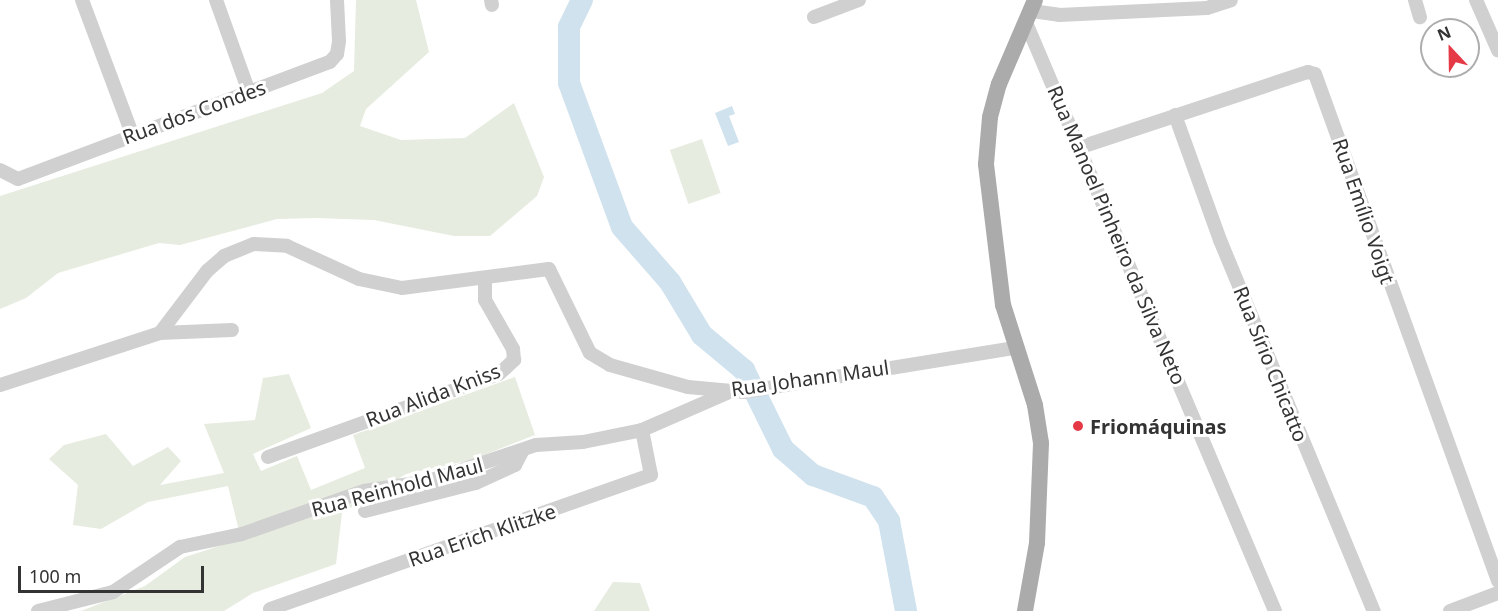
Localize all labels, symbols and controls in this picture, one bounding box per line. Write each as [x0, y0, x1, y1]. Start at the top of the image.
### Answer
north arrow [1420, 18, 1480, 78]
text: N [1434, 21, 1454, 46]
street label: Rua dos Condes [119, 75, 269, 149]
street label: Rua Manoel Pinheiro da Silva Neto [1043, 82, 1191, 388]
street label: Rua Emílio Voigt [1328, 135, 1400, 287]
street label: Rua Sírio Chicatto [1229, 283, 1313, 445]
street label: Rua Johann Maul [730, 355, 890, 401]
street label: Rua Alida Kniss [362, 358, 504, 432]
place label: Friomáquinas [1090, 414, 1227, 438]
marker: Friomáquinas [1071, 419, 1085, 433]
street label: Rua Reinhold Maul [309, 453, 485, 521]
street label: Rua Erich Klitzke [405, 499, 559, 571]
scale bar [21, 554, 207, 592]
text: 100 m [29, 564, 81, 588]

